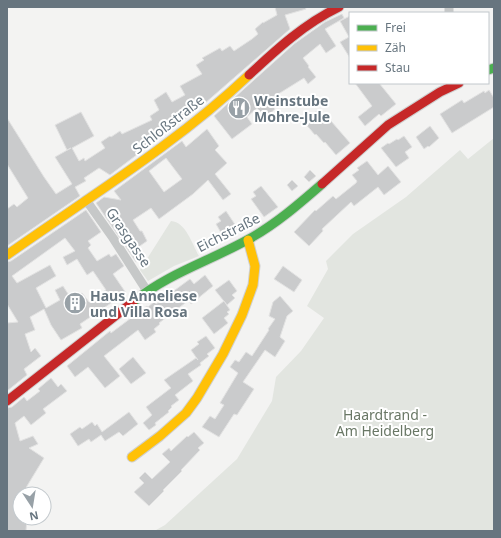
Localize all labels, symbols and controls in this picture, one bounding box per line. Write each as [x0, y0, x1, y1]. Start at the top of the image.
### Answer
legend [349, 12, 489, 84]
text: Frei [385, 19, 406, 36]
text: Zäh [385, 39, 406, 56]
text: Stau [385, 59, 410, 76]
street label: Schloßstraße [128, 90, 208, 158]
place label: Weinstube Mohre-Jule [254, 91, 330, 126]
restaurant icon: Weinstube Mohre-Jule [226, 95, 252, 121]
street label: Grasgasse [102, 203, 156, 271]
street label: Eichstraße [193, 208, 263, 256]
place label: Haus Anneliese und Villa Rosa [90, 286, 197, 321]
building icon: Haus Anneliese und Villa Rosa [62, 290, 88, 316]
park label: Haardtrand - Am Heidelberg [336, 405, 434, 440]
north arrow [12, 486, 52, 526]
text: N [28, 508, 40, 525]

